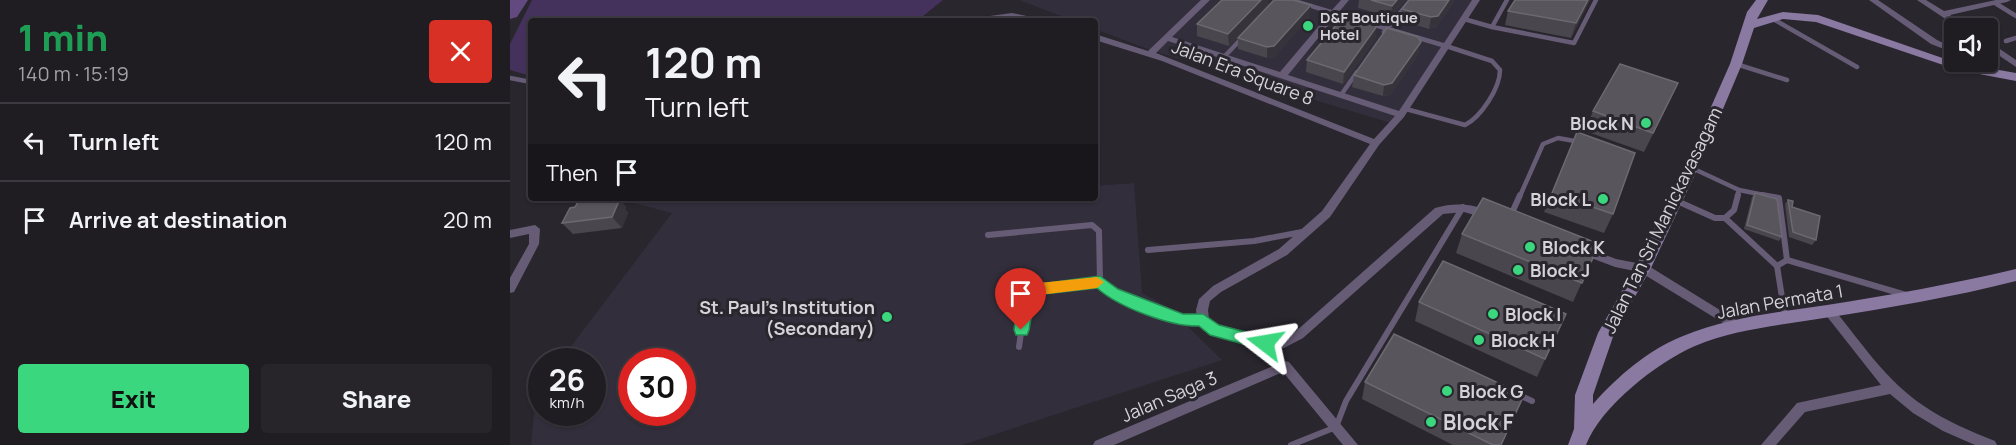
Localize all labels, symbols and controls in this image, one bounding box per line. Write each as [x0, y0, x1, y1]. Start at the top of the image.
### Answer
place label: D&F Boutique Hotel [1320, 7, 1418, 45]
text: 1 min [18, 13, 108, 62]
map controls [1944, 18, 1998, 72]
button: sound [1944, 18, 1998, 72]
marker: D&F Boutique Hotel [1301, 19, 1315, 33]
button: close [429, 20, 492, 83]
text: 120 m [645, 33, 762, 91]
street label: Jalan Era Square 8 [1169, 34, 1317, 110]
icon: left [546, 42, 624, 120]
text: 140 m · 15:19 [18, 60, 129, 87]
text: Turn left [645, 88, 749, 125]
street label: Jalan Tan Sri Manickavasagam [1597, 103, 1727, 337]
place label: Block N [1570, 111, 1634, 135]
marker: Block N [1639, 116, 1653, 130]
icon: left [18, 126, 51, 159]
text: Turn left [69, 127, 159, 157]
text: 120 m [434, 127, 492, 157]
icon: arrive [610, 156, 643, 189]
text: Then [546, 158, 598, 188]
place label: Block L [1530, 187, 1591, 211]
marker: Block L [1596, 192, 1610, 206]
icon: arrive [18, 204, 51, 237]
text: Arrive at destination [69, 205, 287, 235]
text: 20 m [443, 205, 492, 235]
place label: Block K [1542, 235, 1605, 259]
marker: Block K [1523, 240, 1537, 254]
place label: Block J [1530, 258, 1590, 282]
marker: Block J [1511, 263, 1525, 277]
pin [995, 268, 1046, 330]
icon: arrive [1004, 277, 1037, 310]
street label: Jalan Permata 1 [1715, 278, 1845, 324]
place label: St. Paul's Institution (Secondary) [699, 295, 875, 340]
place label: Block I [1505, 302, 1561, 326]
marker: Block I [1486, 307, 1500, 321]
marker: St. Paul's Institution (Secondary) [880, 310, 894, 324]
position arrow [1233, 311, 1297, 375]
place label: Block H [1491, 328, 1555, 352]
marker: Block H [1472, 333, 1486, 347]
speed limit sign: 30 [618, 348, 696, 426]
text: 26 [549, 359, 585, 400]
button: Exit [18, 364, 249, 433]
button: Share [261, 364, 492, 433]
street label: Jalan Saga 3 [1117, 365, 1221, 427]
place label: Block G [1459, 379, 1523, 403]
marker: Block G [1440, 384, 1454, 398]
text: km/h [550, 392, 584, 413]
place label: Block F [1443, 408, 1514, 436]
marker: Block F [1424, 415, 1438, 429]

